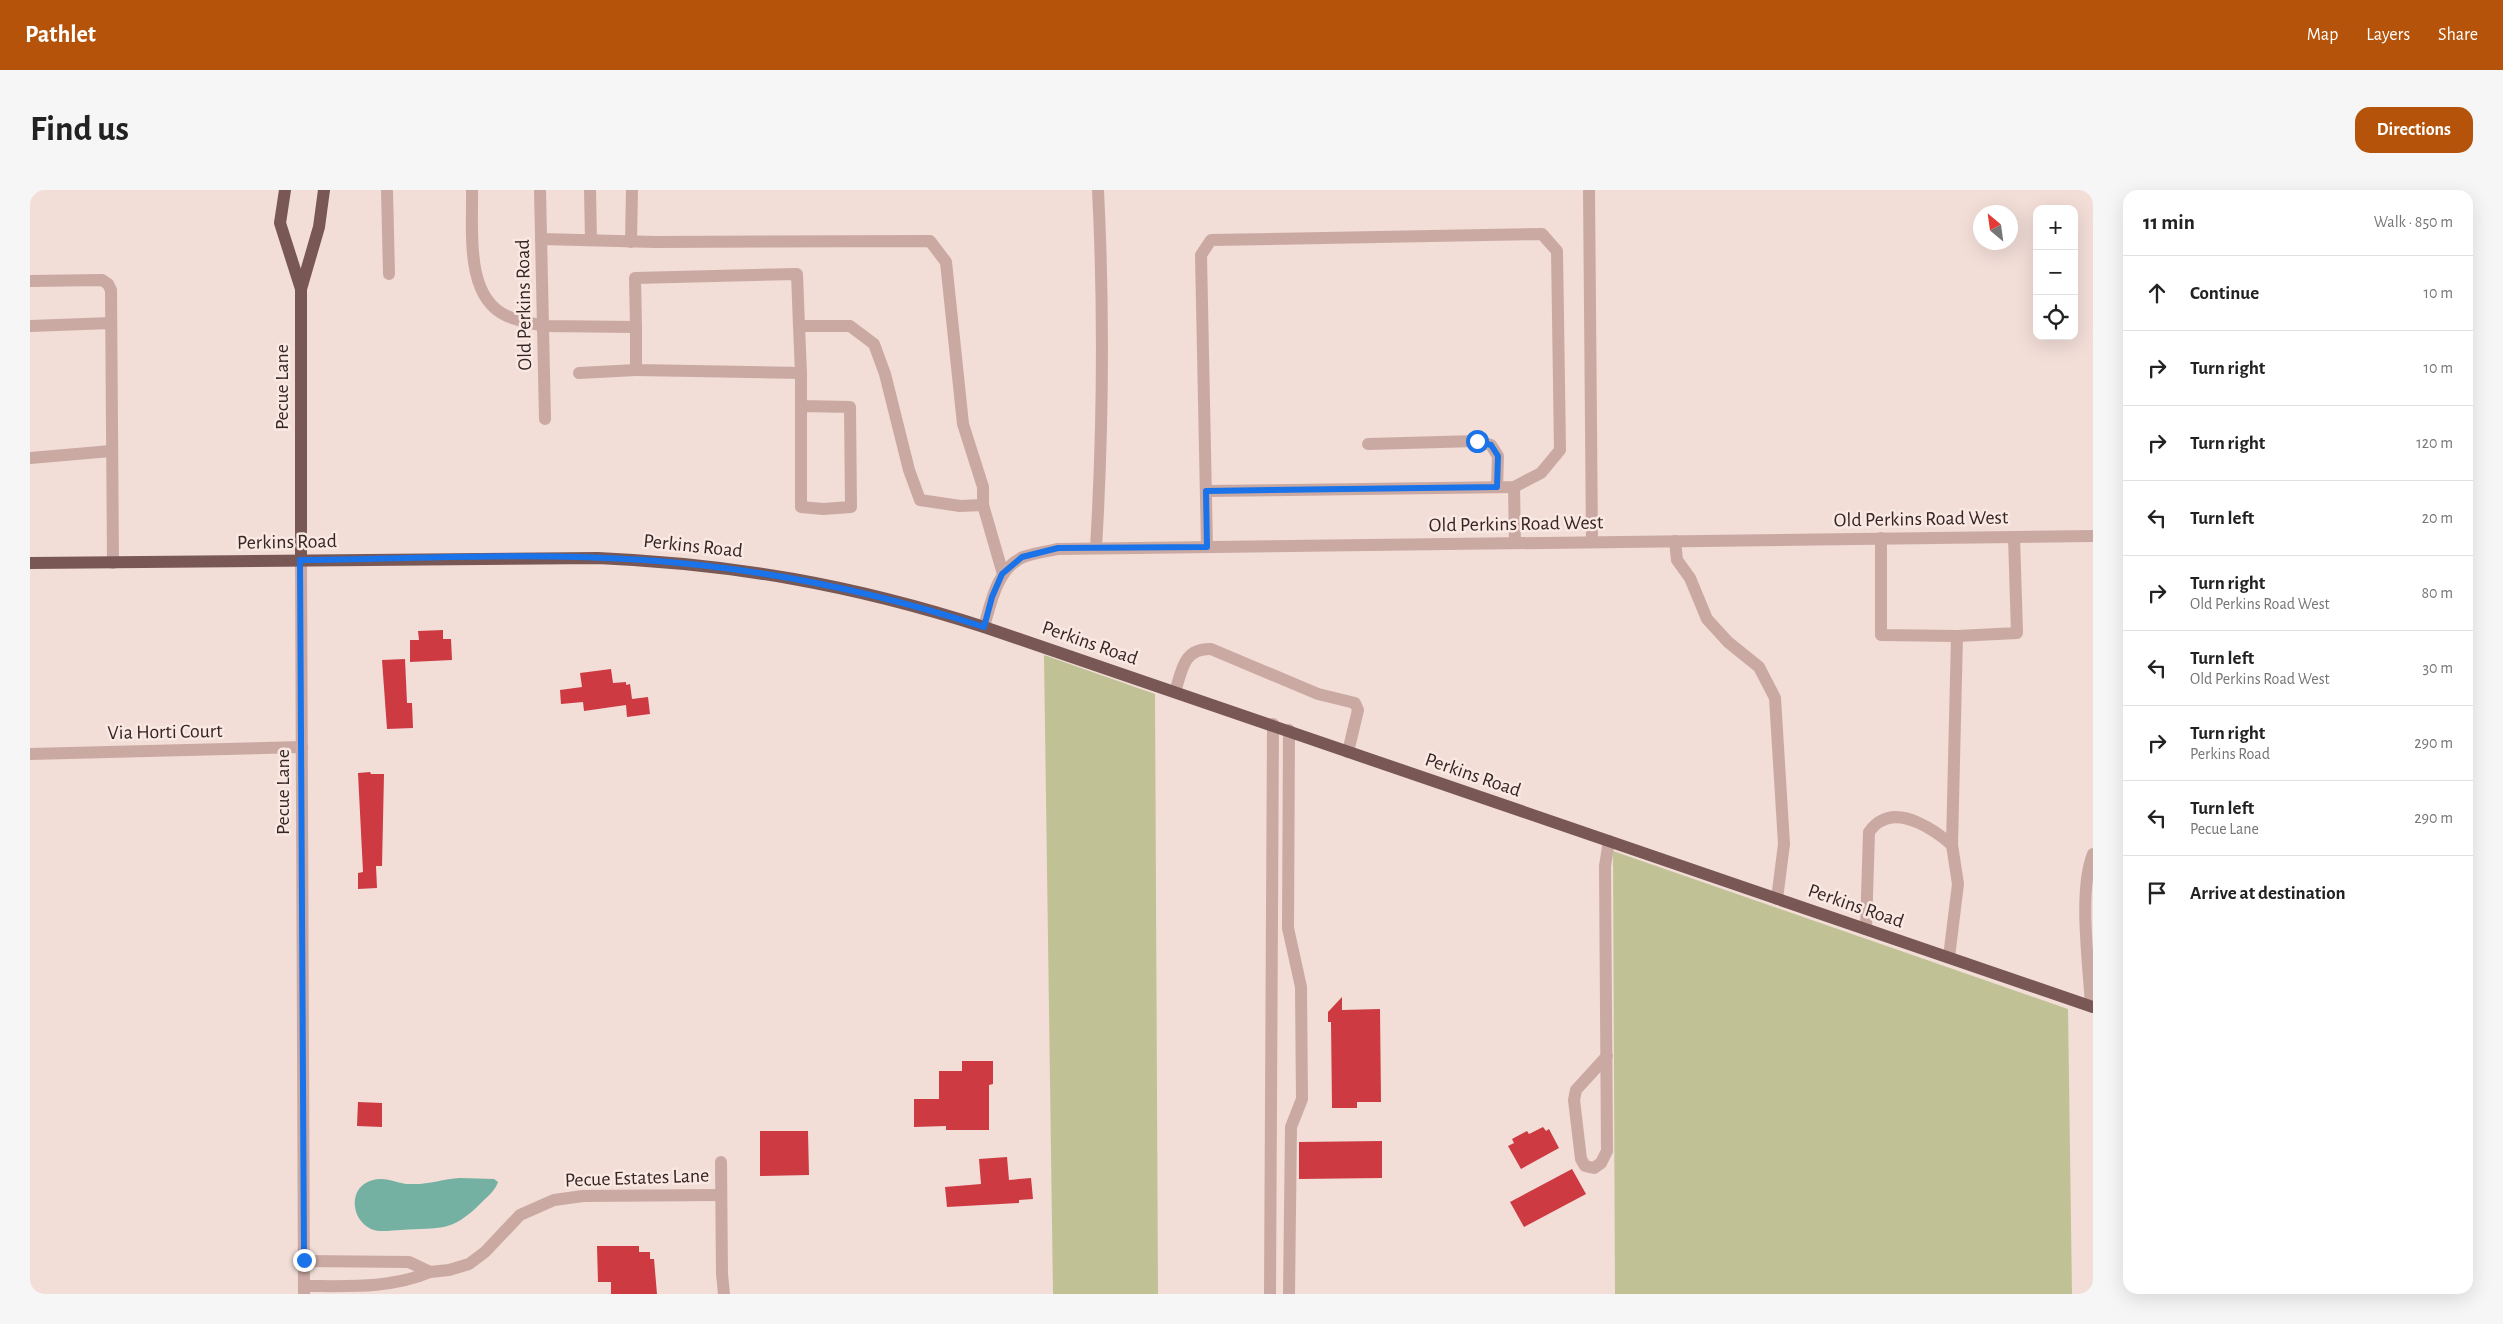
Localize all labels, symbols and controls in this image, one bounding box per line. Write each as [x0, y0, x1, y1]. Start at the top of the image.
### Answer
text: Pathlet [25, 23, 96, 47]
text: Map [2307, 26, 2338, 44]
text: Layers [2366, 26, 2410, 44]
text: Share [2438, 26, 2478, 44]
button: Directions [2355, 107, 2473, 153]
text: Find us [30, 112, 129, 147]
north arrow [1973, 205, 2018, 250]
map controls [2033, 205, 2078, 340]
button: + [2033, 205, 2078, 250]
text: 11 min [2143, 212, 2195, 233]
text: Walk · 850 m [2374, 214, 2453, 230]
street label: Old Perkins Road [513, 239, 535, 371]
button: − [2033, 250, 2078, 295]
icon: ahead [2143, 279, 2171, 307]
text: Continue [2190, 284, 2259, 303]
text: 10 m [2424, 285, 2453, 301]
button: locate [2033, 295, 2078, 340]
street label: Pecue Lane [272, 344, 292, 430]
icon: right [2143, 354, 2171, 382]
text: Turn right [2190, 359, 2265, 378]
text: 10 m [2424, 360, 2453, 376]
icon: right [2143, 429, 2171, 457]
route start [1466, 430, 1489, 453]
text: Turn right [2190, 434, 2265, 453]
text: 120 m [2416, 435, 2453, 451]
icon: left [2143, 504, 2171, 532]
street label: Old Perkins Road West [1834, 507, 2009, 531]
text: Turn left [2190, 509, 2254, 528]
text: 20 m [2422, 510, 2453, 526]
street label: Old Perkins Road West [1429, 512, 1604, 536]
street label: Perkins Road [237, 531, 337, 553]
street label: Perkins Road [642, 531, 744, 561]
text: Turn right [2190, 574, 2265, 593]
icon: right [2143, 579, 2171, 607]
text: 80 m [2422, 585, 2453, 601]
text: Old Perkins Road West [2190, 596, 2330, 612]
street label: Perkins Road [1039, 617, 1141, 669]
text: Turn left [2190, 649, 2254, 668]
icon: left [2143, 654, 2171, 682]
text: 30 m [2423, 660, 2453, 676]
text: Old Perkins Road West [2190, 671, 2330, 687]
street label: Via Horti Court [107, 721, 223, 743]
text: Turn right [2190, 724, 2265, 743]
icon: right [2143, 729, 2171, 757]
text: 290 m [2414, 735, 2453, 751]
text: Perkins Road [2190, 746, 2270, 762]
street label: Pecue Lane [273, 749, 293, 835]
street label: Perkins Road [1422, 749, 1524, 801]
text: Turn left [2190, 799, 2254, 818]
icon: left [2143, 804, 2171, 832]
text: 290 m [2414, 810, 2453, 826]
text: Pecue Lane [2190, 821, 2259, 837]
icon: arrive [2143, 879, 2171, 907]
street label: Perkins Road [1805, 880, 1907, 932]
text: Arrive at destination [2190, 884, 2346, 903]
street label: Pecue Estates Lane [564, 1165, 710, 1191]
route end [293, 1249, 316, 1272]

